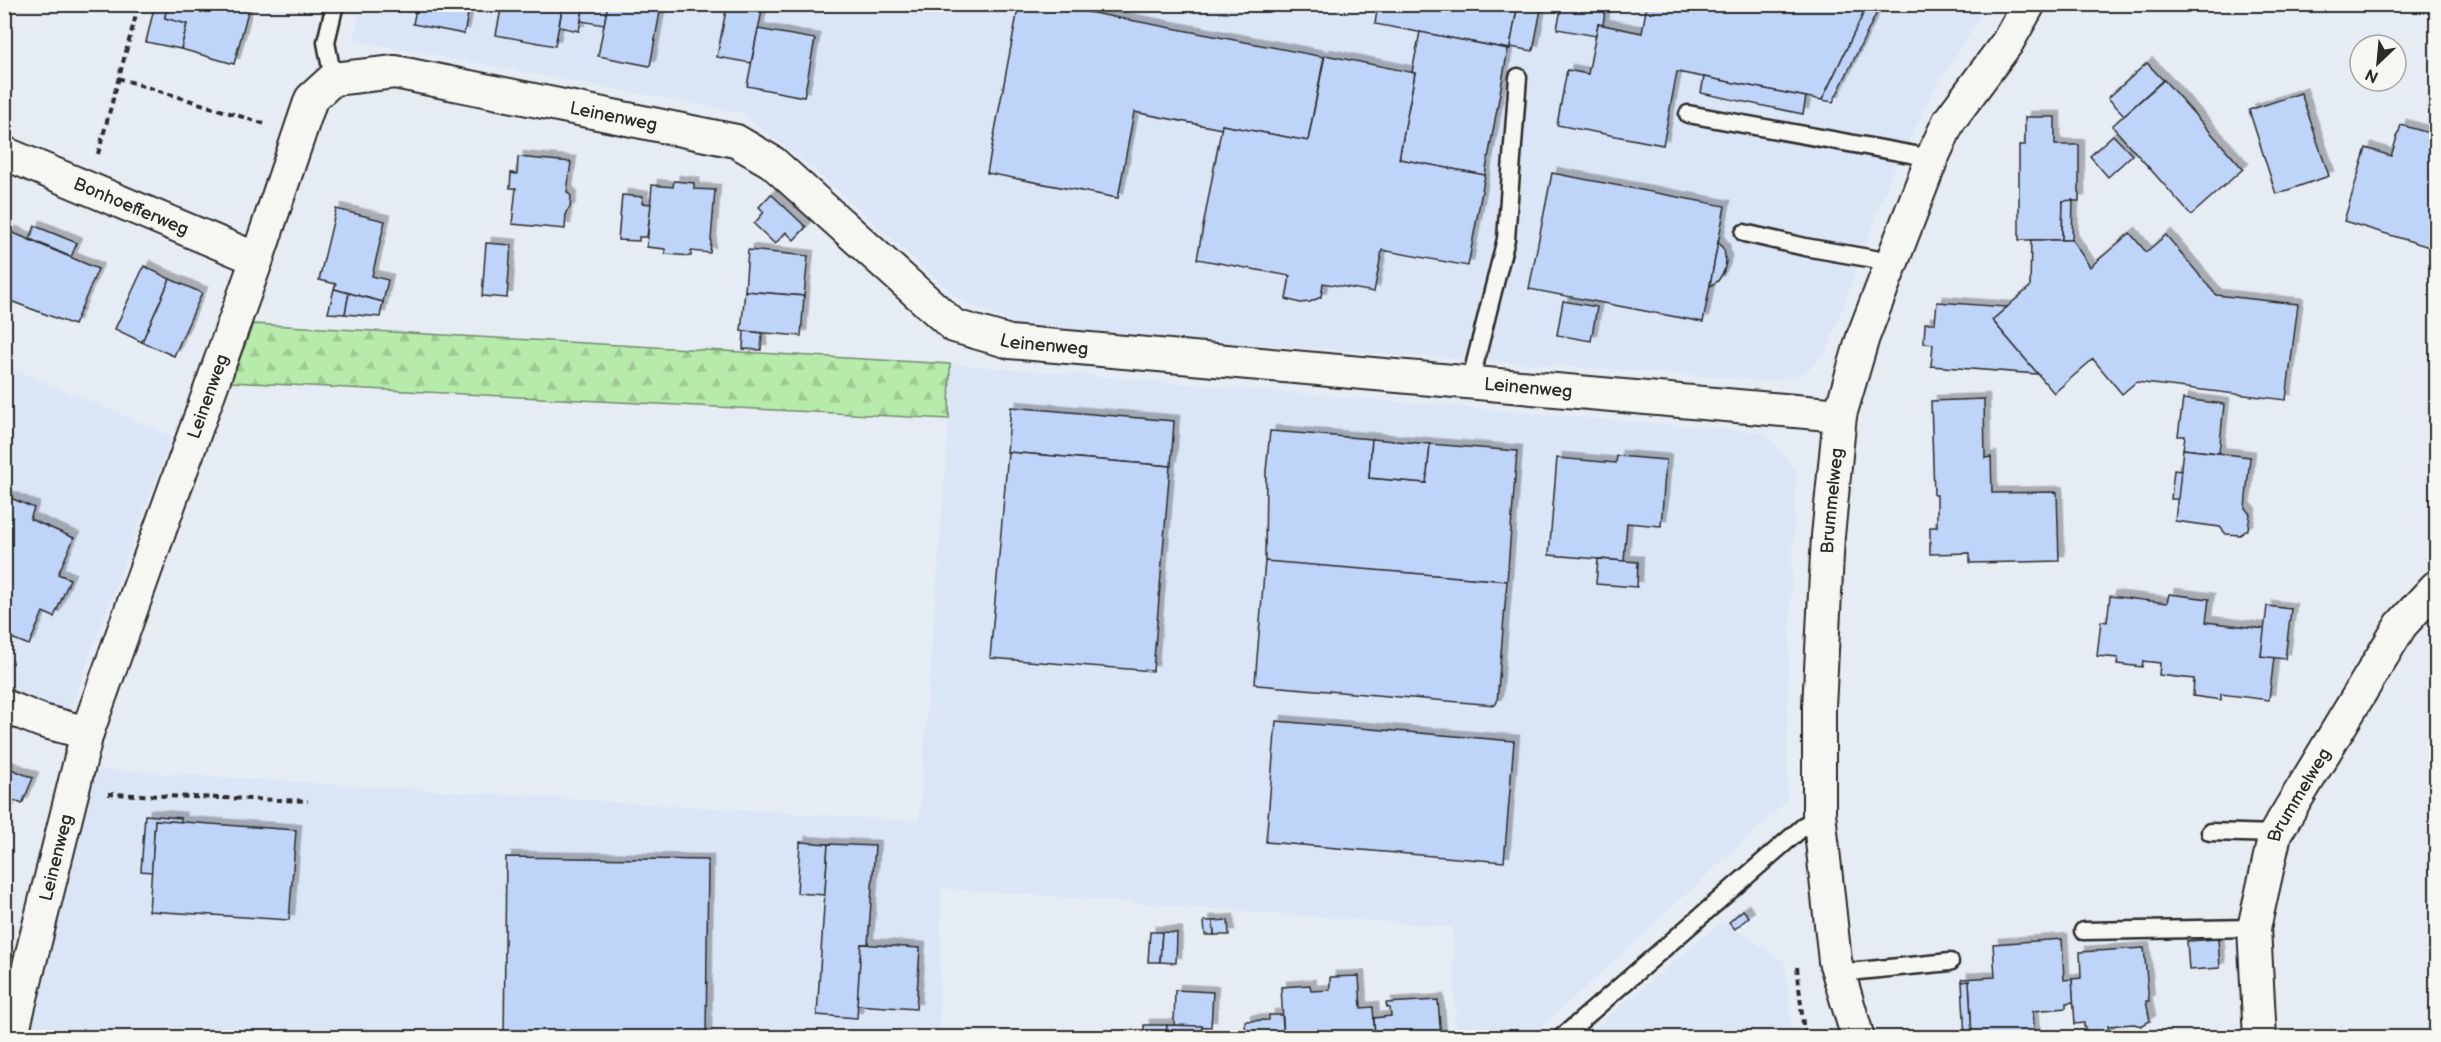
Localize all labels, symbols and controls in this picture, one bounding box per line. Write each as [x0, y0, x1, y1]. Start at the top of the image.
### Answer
north arrow [2348, 33, 2408, 93]
text: N [2363, 64, 2382, 86]
street label: Leinenweg [568, 98, 659, 136]
street label: Bonhoefferweg [70, 173, 192, 240]
street label: Leinenweg [997, 330, 1089, 360]
street label: Leinenweg [183, 351, 233, 442]
street label: Leinenweg [1483, 374, 1573, 402]
street label: Brummelweg [1817, 447, 1848, 554]
street label: Brummelweg [2264, 744, 2335, 844]
street label: Leinenweg [36, 812, 77, 903]

